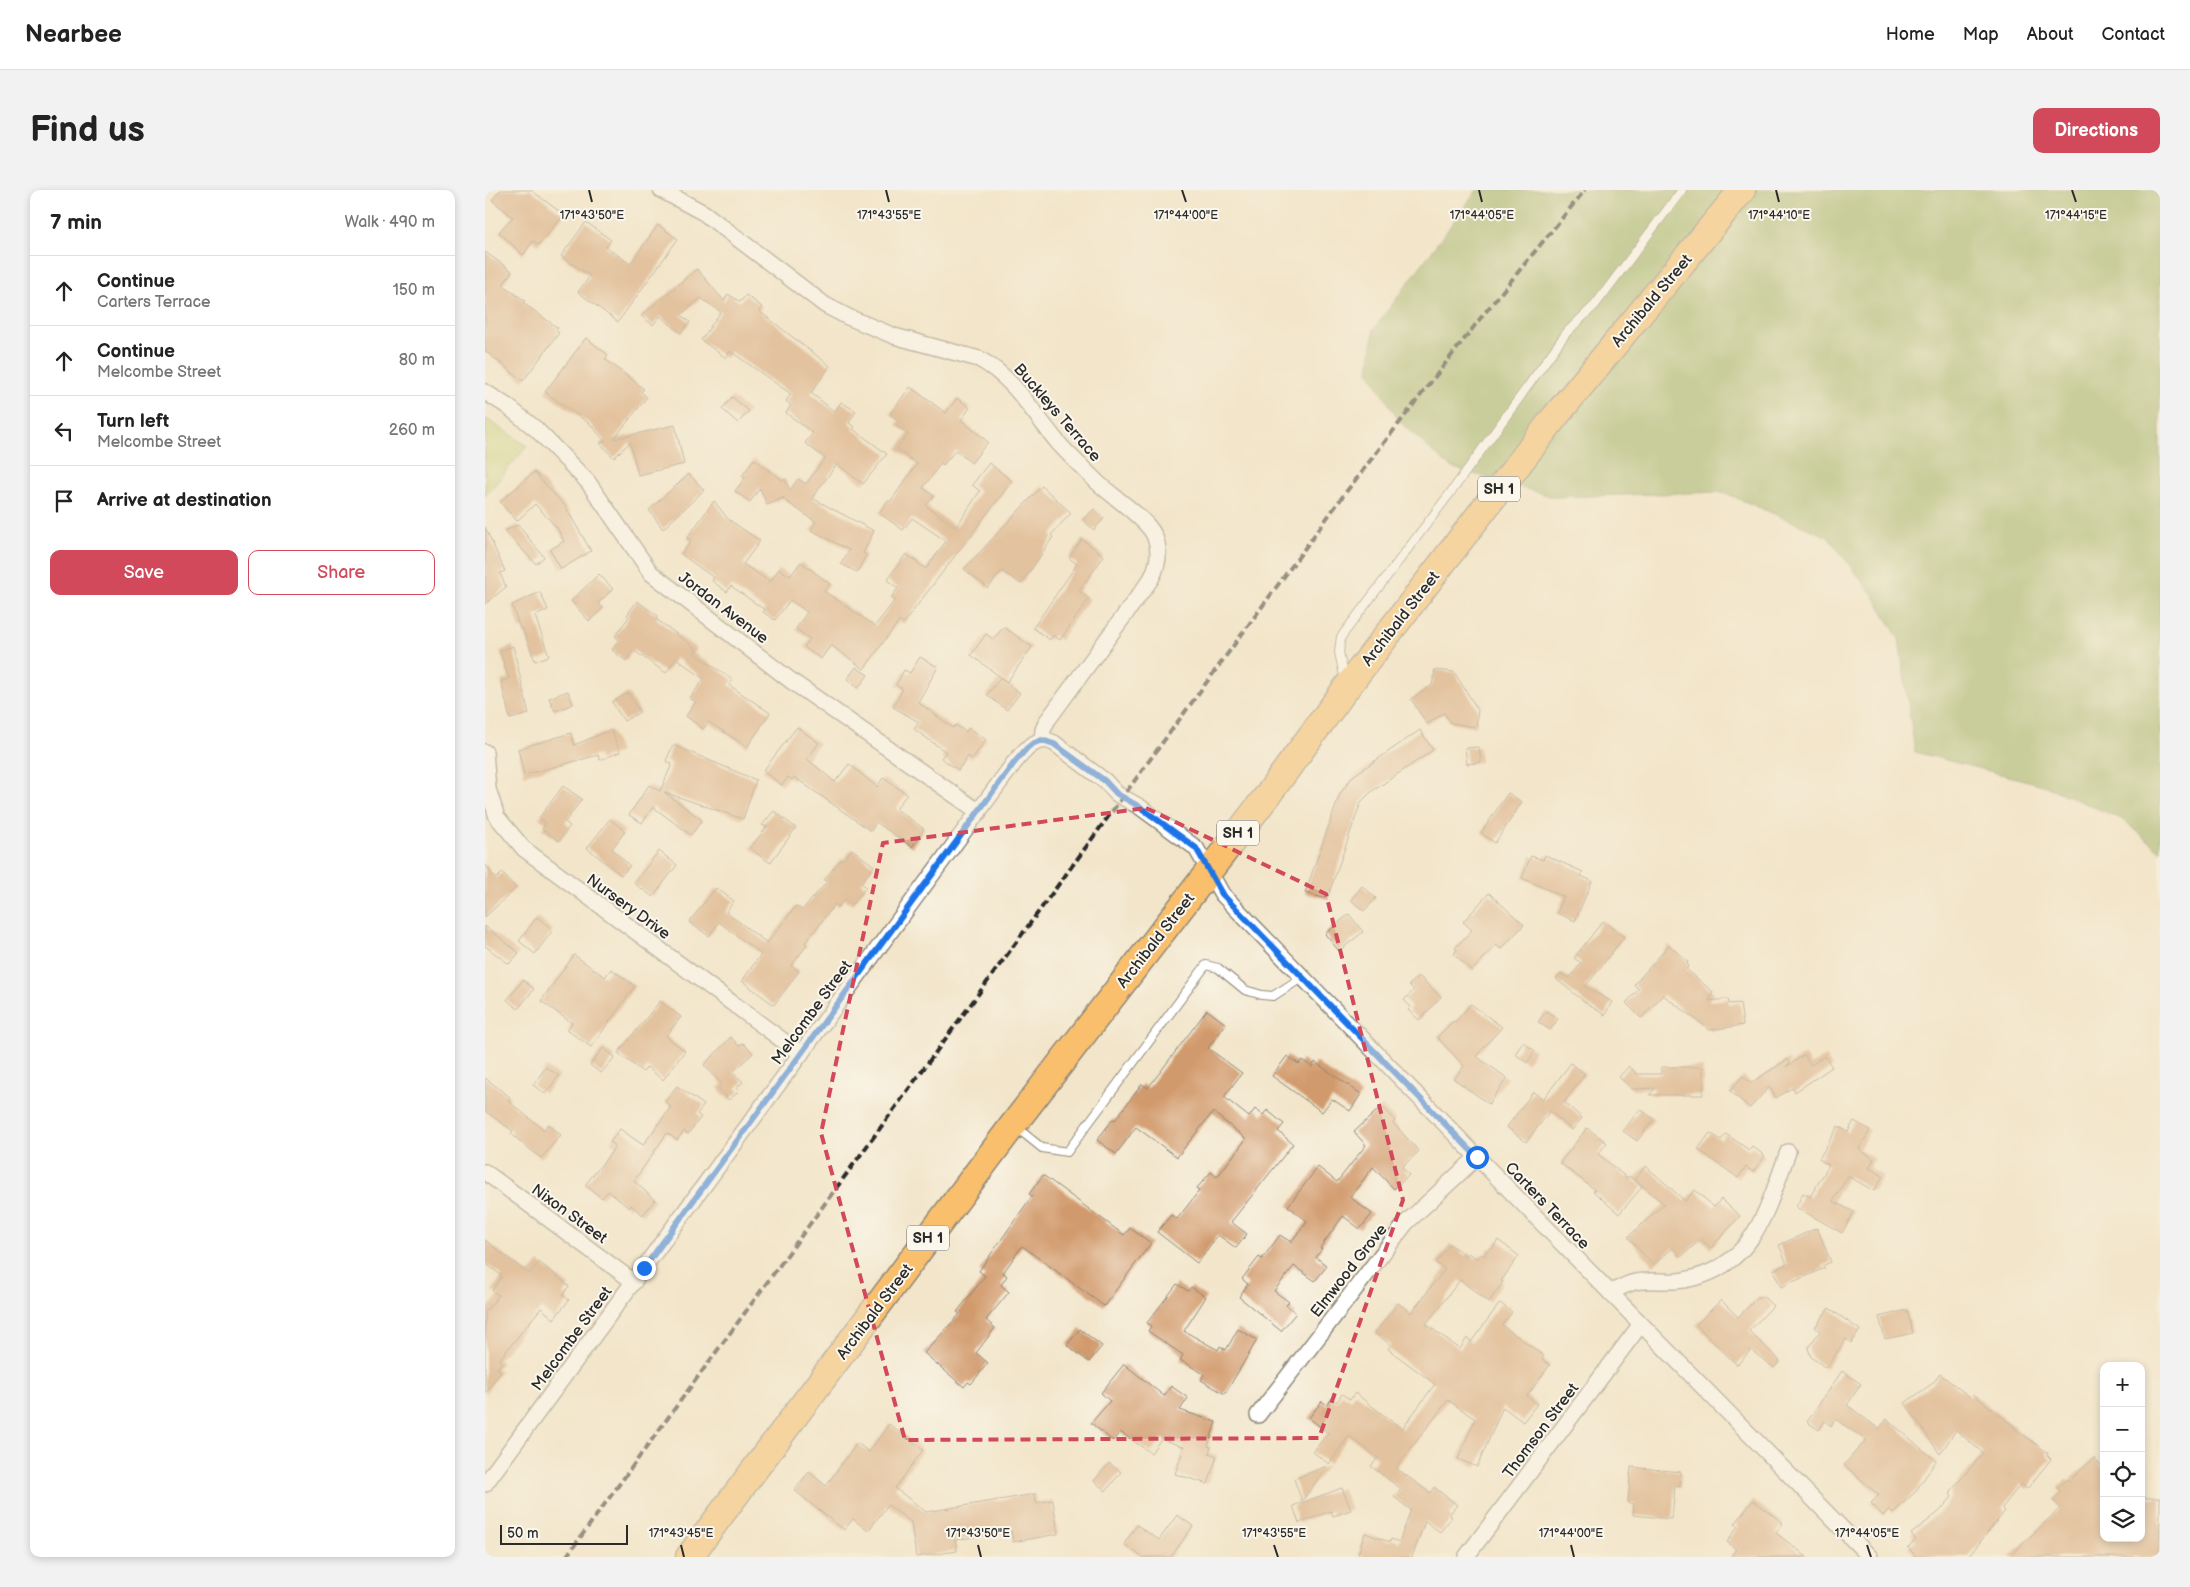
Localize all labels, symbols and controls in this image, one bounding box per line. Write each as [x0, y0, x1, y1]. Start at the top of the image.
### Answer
text: Nearbee [25, 20, 122, 49]
text: Home [1886, 24, 1935, 45]
text: Map [1963, 24, 1999, 45]
text: About [2027, 24, 2074, 45]
text: Contact [2102, 24, 2165, 45]
button: Directions [2033, 108, 2160, 153]
text: Find us [30, 109, 145, 152]
text: 171°43'50"E [560, 208, 624, 223]
text: 171°43'55"E [857, 208, 921, 223]
text: 171°44'00"E [1154, 208, 1218, 223]
text: 171°44'05"E [1450, 208, 1514, 223]
text: 171°44'10"E [1748, 208, 1810, 223]
text: 171°44'15"E [2045, 208, 2107, 223]
text: 7 min [50, 210, 102, 235]
text: Walk · 490 m [344, 213, 435, 232]
street label: Archibald Street [1608, 251, 1696, 351]
text: Continue [97, 270, 175, 293]
icon: ahead [50, 277, 78, 305]
text: 150 m [393, 281, 435, 300]
text: Carters Terrace [97, 293, 211, 312]
text: Continue [97, 340, 175, 363]
icon: ahead [50, 347, 78, 375]
text: 80 m [399, 351, 435, 370]
street label: Buckleys Terrace [1009, 360, 1105, 466]
text: Melcombe Street [97, 363, 221, 382]
text: Turn left [97, 410, 169, 433]
icon: left [50, 417, 78, 445]
text: 260 m [389, 421, 435, 440]
text: Melcombe Street [97, 433, 221, 452]
road number: SH 1 [1478, 476, 1520, 502]
icon: arrive [50, 487, 78, 515]
text: Arrive at destination [97, 489, 272, 512]
button: Save [50, 550, 238, 595]
button: Share [248, 550, 435, 595]
street label: Jordan Avenue [674, 568, 772, 649]
street label: Archibald Street [1358, 568, 1444, 670]
road number: SH 1 [1217, 820, 1259, 846]
street label: Nursery Drive [583, 870, 674, 944]
street label: Archibald Street [1113, 890, 1199, 992]
street label: Melcombe Street [768, 957, 856, 1069]
route start [1466, 1146, 1489, 1169]
street label: Carters Terrace [1501, 1159, 1594, 1254]
street label: Nixon Street [528, 1180, 611, 1248]
street label: Elmwood Grove [1307, 1220, 1392, 1321]
road number: SH 1 [907, 1226, 949, 1250]
route end [633, 1257, 656, 1280]
street label: Archibald Street [833, 1260, 917, 1364]
street label: Melcombe Street [528, 1283, 616, 1395]
map controls [2100, 1362, 2145, 1542]
button: + [2100, 1362, 2145, 1407]
street label: Thomson Street [1499, 1379, 1583, 1482]
button: − [2100, 1407, 2145, 1452]
button: locate [2100, 1452, 2145, 1497]
button: layers [2100, 1497, 2145, 1542]
scale bar [500, 1522, 627, 1545]
text: 50 m [507, 1525, 539, 1542]
text: 171°43'45"E [649, 1526, 713, 1541]
text: 171°43'50"E [946, 1526, 1010, 1541]
text: 171°43'55"E [1242, 1526, 1306, 1541]
text: 171°44'00"E [1539, 1526, 1603, 1541]
text: 171°44'05"E [1835, 1526, 1899, 1541]

